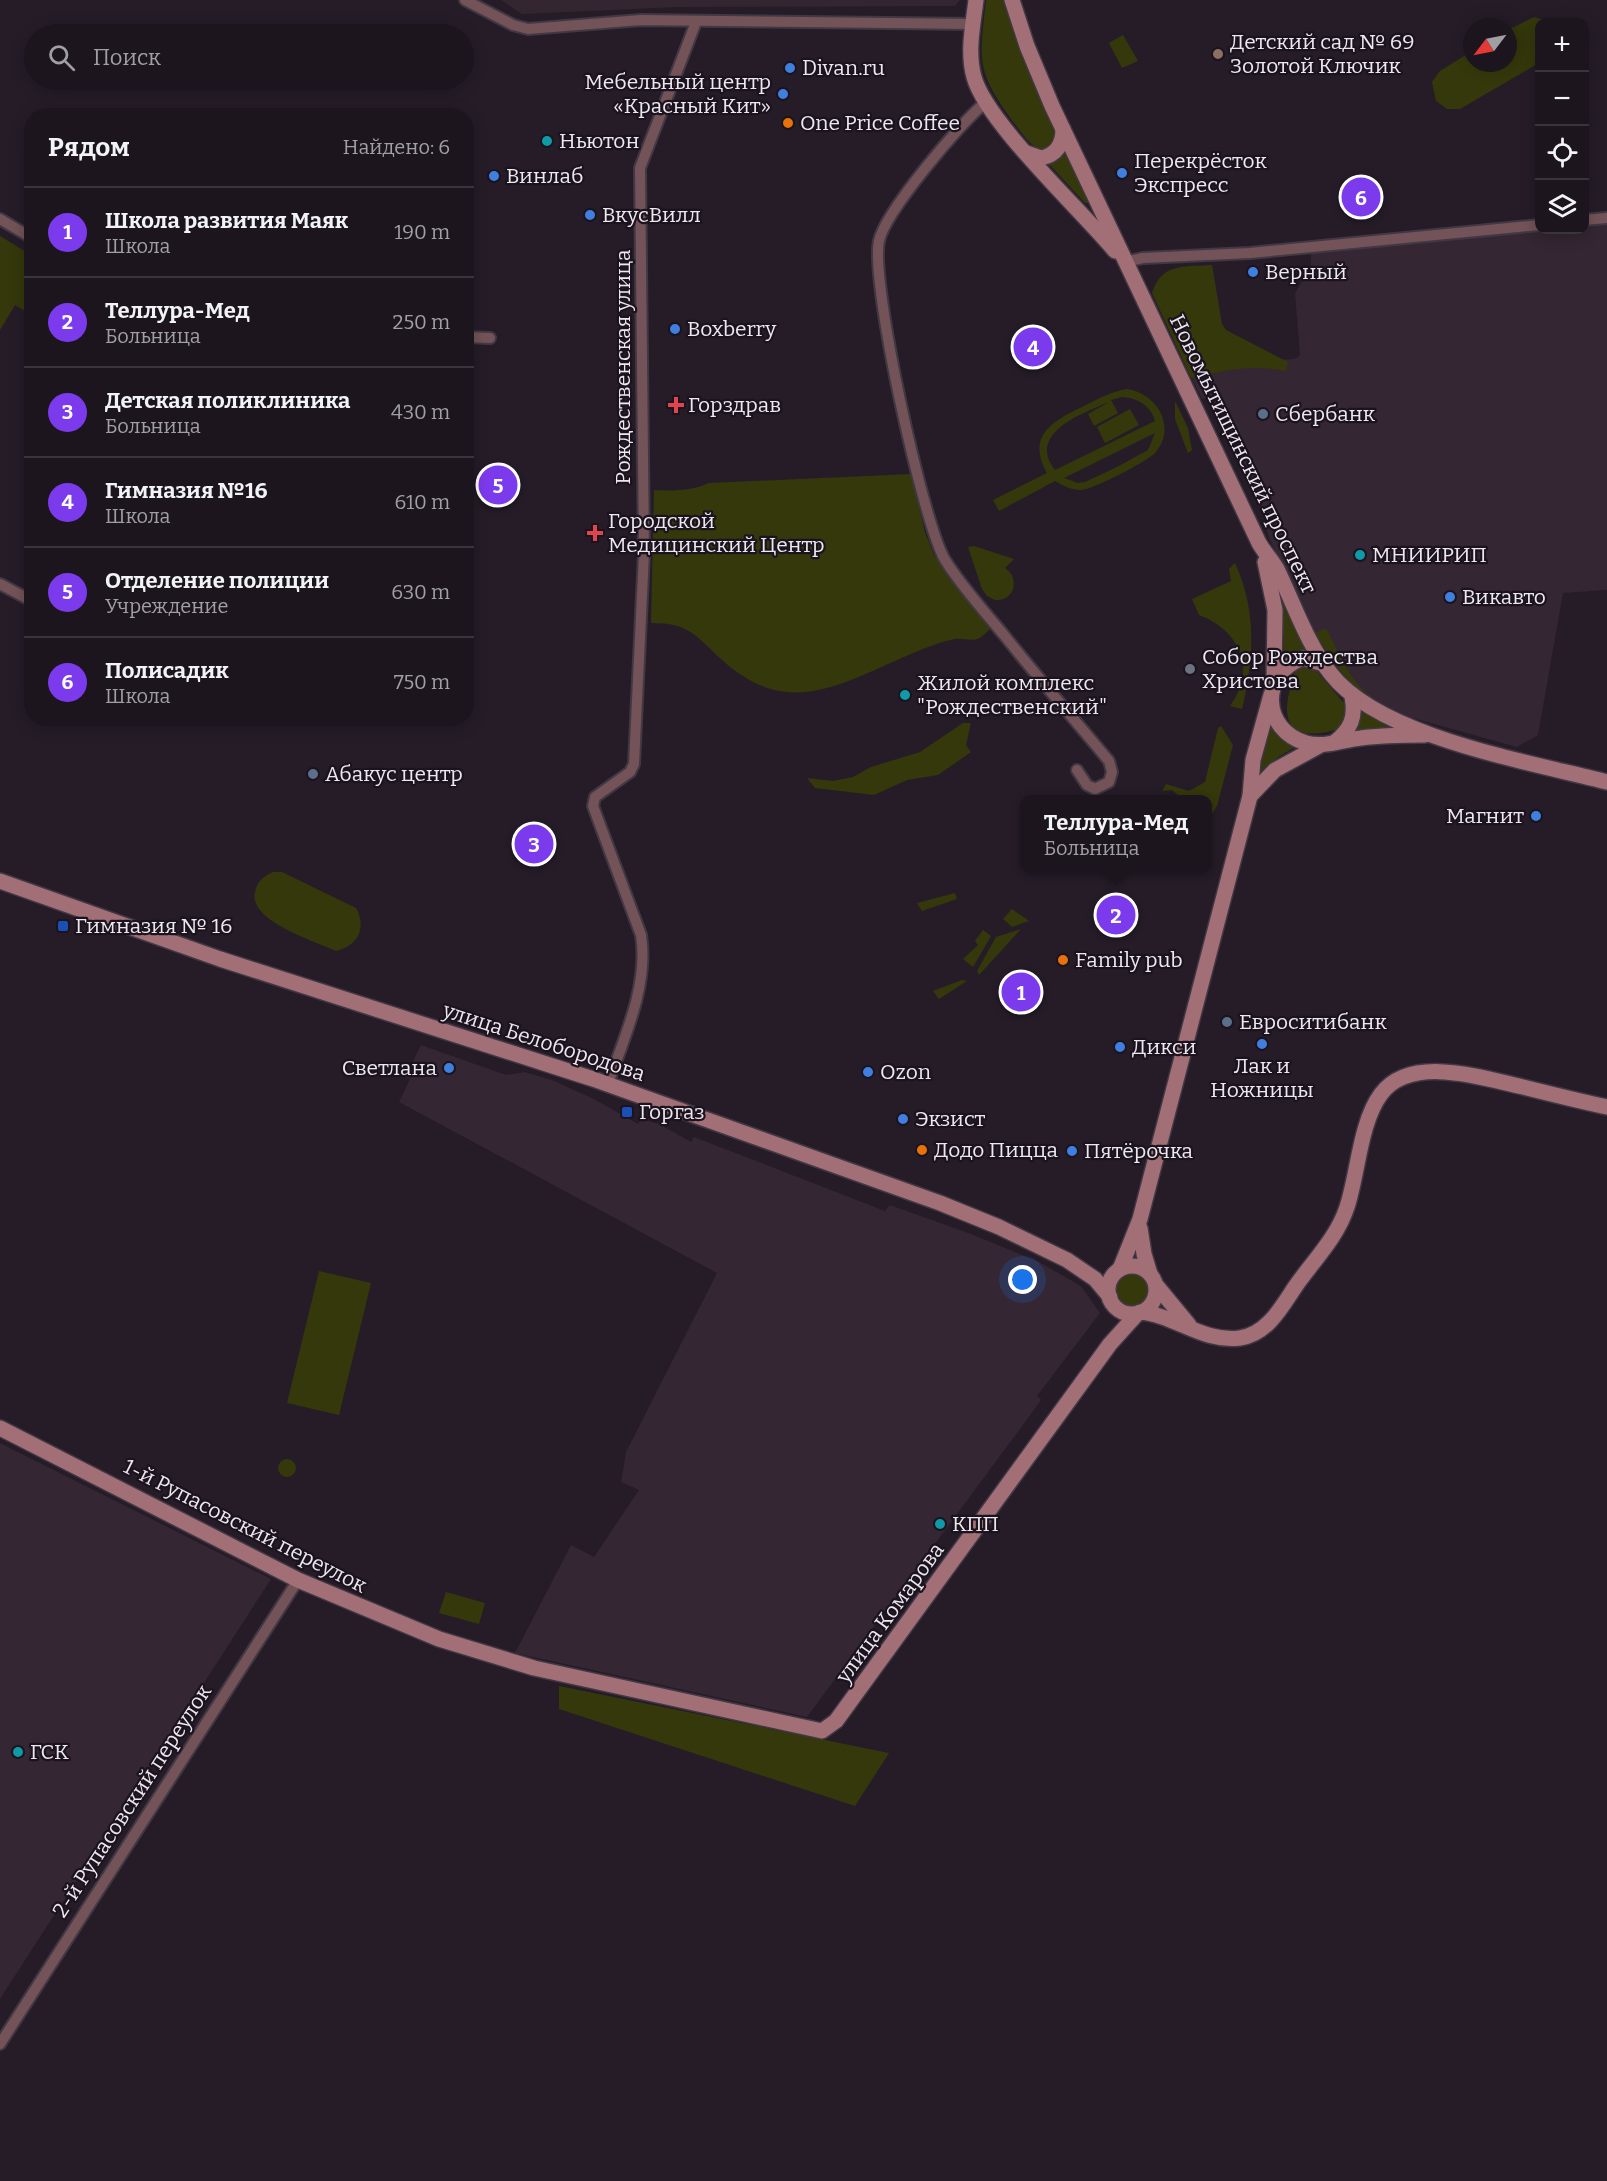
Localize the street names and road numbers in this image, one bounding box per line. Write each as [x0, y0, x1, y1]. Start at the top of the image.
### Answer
street label: Рождественская улица [610, 249, 636, 485]
street label: Новомытищинский проспект [1164, 310, 1322, 598]
street label: улица Белобородова [439, 997, 649, 1087]
street label: 1-й Рупасовский переулок [119, 1453, 372, 1599]
street label: улица Комарова [830, 1537, 950, 1689]
street label: 2-й Рупасовский переулок [47, 1679, 217, 1922]

